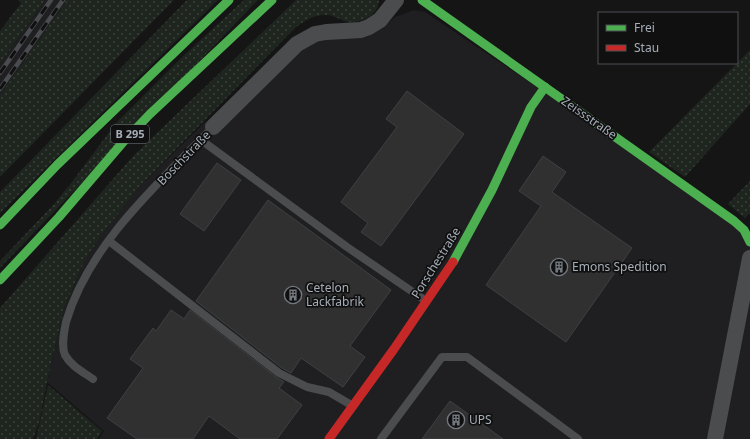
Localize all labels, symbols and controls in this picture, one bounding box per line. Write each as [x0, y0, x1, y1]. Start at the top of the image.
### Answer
legend [598, 12, 738, 64]
text: Frei [634, 19, 655, 36]
text: Stau [634, 39, 659, 56]
street label: Zeissstraße [558, 92, 621, 143]
road number: B 295 [111, 125, 149, 143]
street label: Boschstraße [153, 126, 214, 189]
street label: Porschestraße [407, 224, 464, 302]
building icon: Emons Spedition [549, 257, 569, 277]
place label: Emons Spedition [572, 258, 667, 275]
place label: Cetelon Lackfabrik [306, 279, 364, 310]
building icon: Cetelon Lackfabrik [283, 285, 303, 305]
building icon: UPS [446, 410, 466, 430]
place label: UPS [469, 411, 492, 428]

